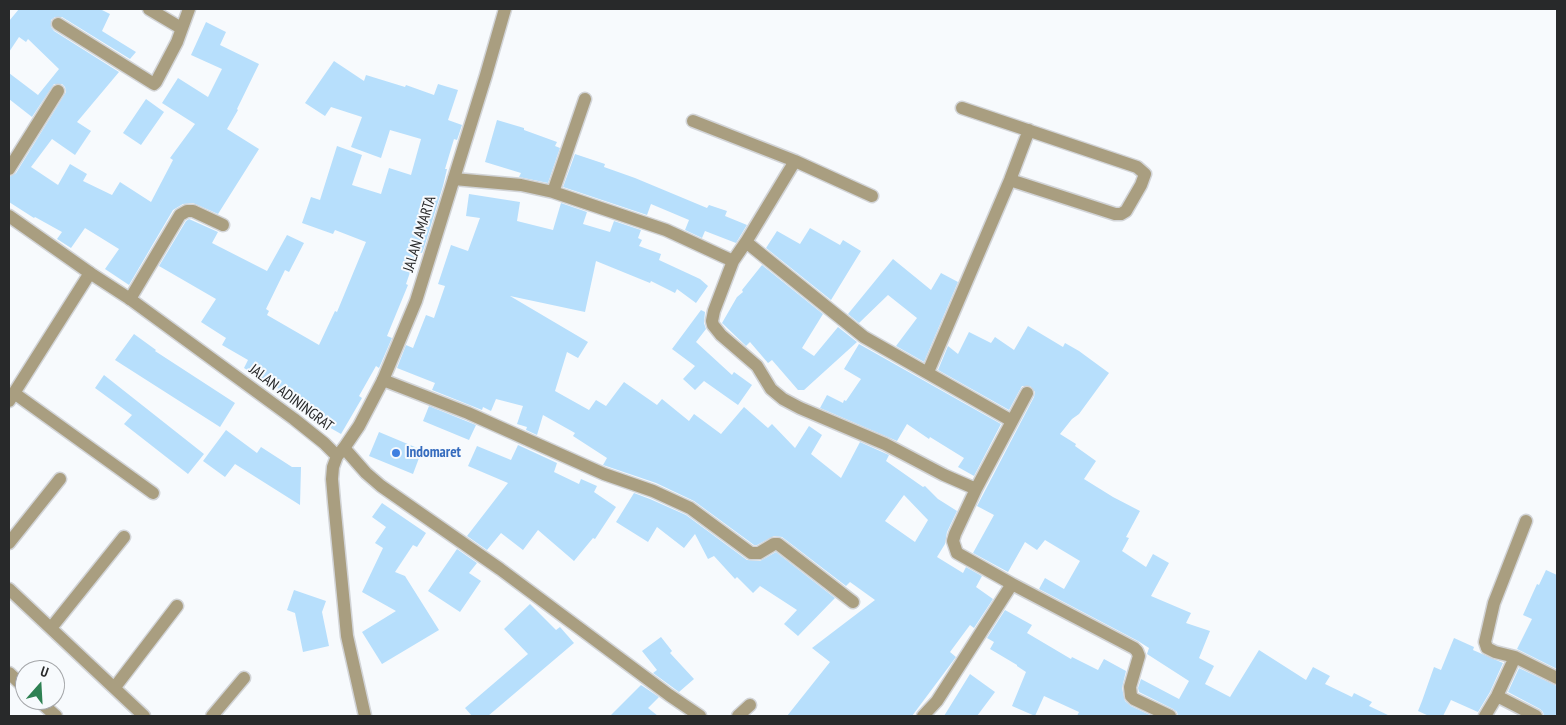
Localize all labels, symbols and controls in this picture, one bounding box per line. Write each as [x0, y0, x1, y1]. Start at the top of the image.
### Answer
street label: JALAN AMARTA [400, 194, 440, 274]
street label: JALAN ADININGRAT [245, 361, 337, 435]
place label: Indomaret [406, 444, 461, 462]
marker: Indomaret [390, 447, 402, 459]
north arrow [15, 660, 65, 710]
text: U [38, 662, 51, 681]

